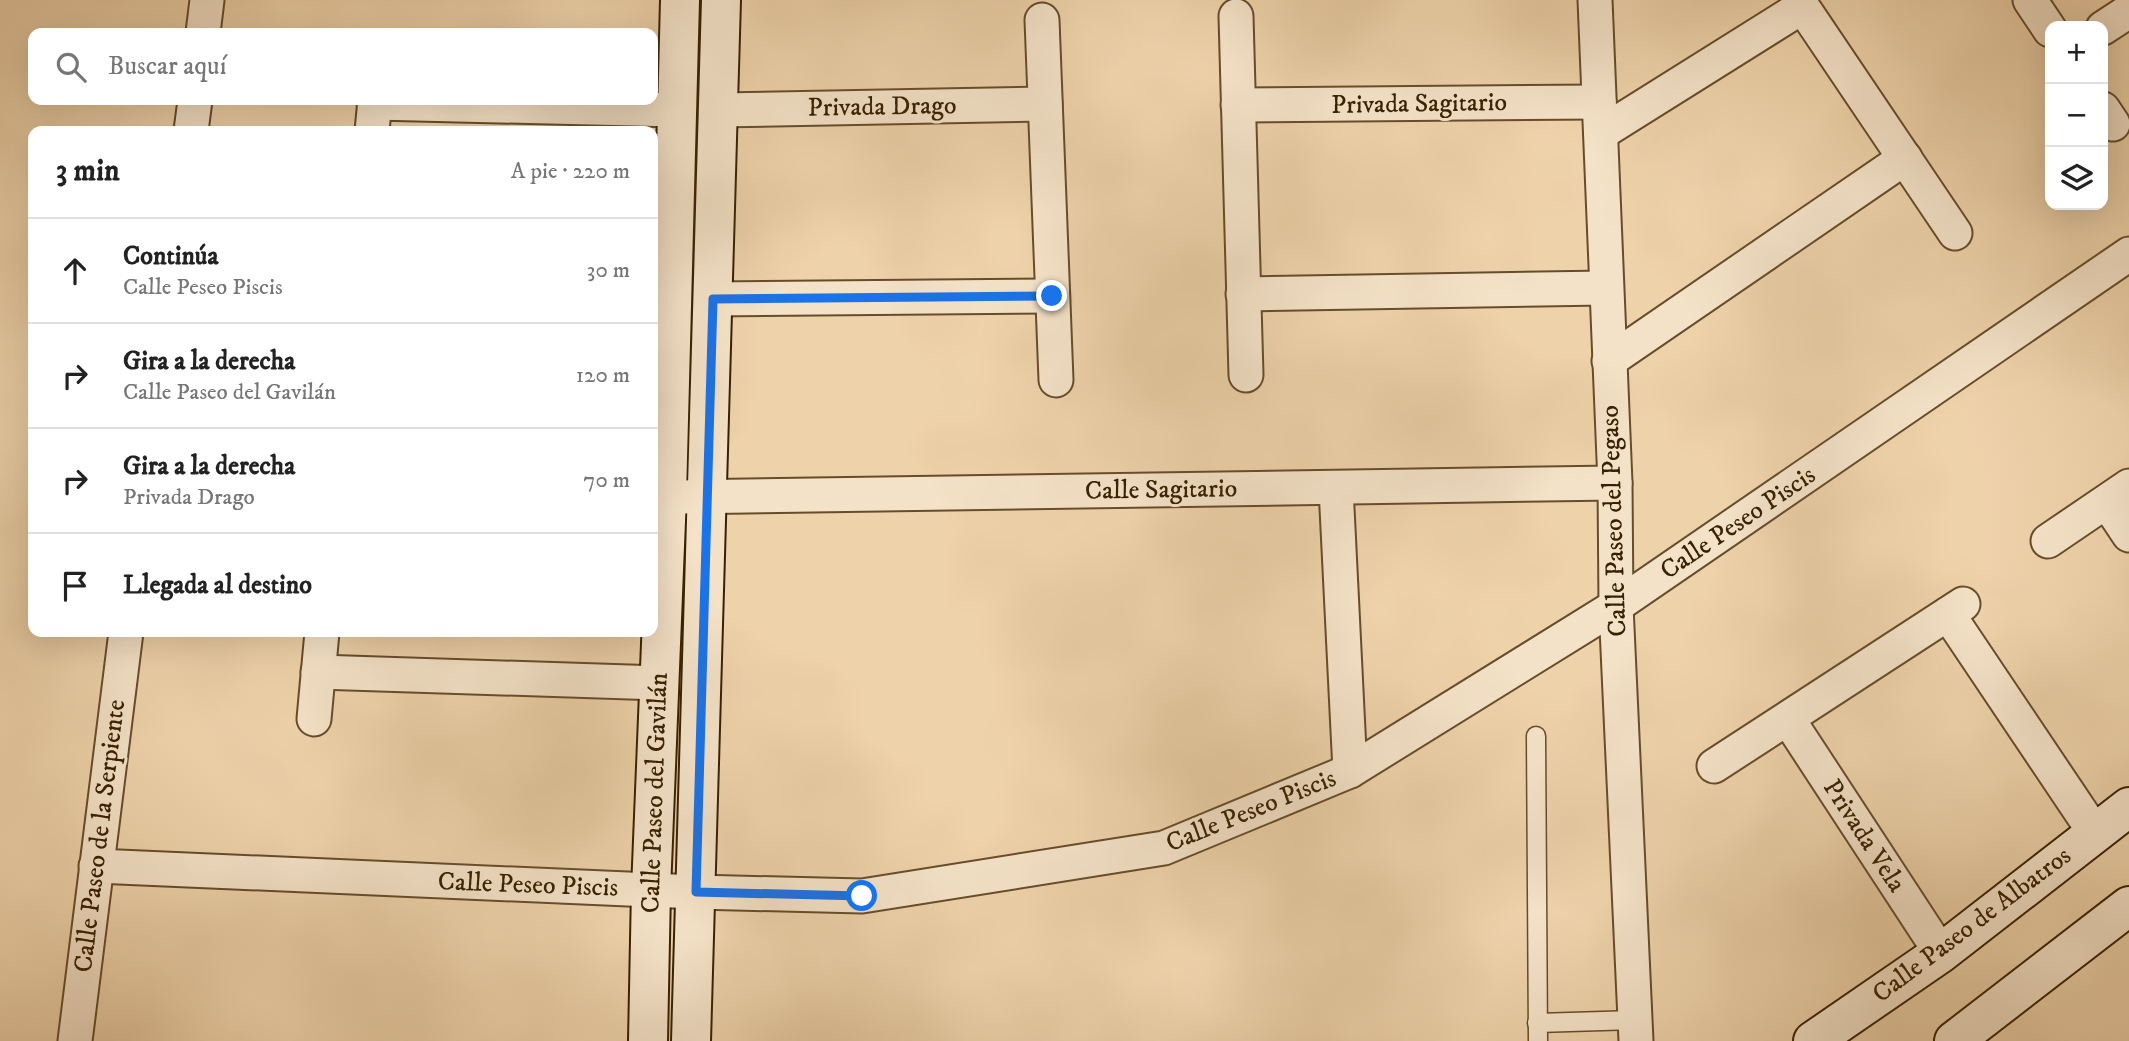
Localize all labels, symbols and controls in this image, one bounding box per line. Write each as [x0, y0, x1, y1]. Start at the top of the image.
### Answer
map controls [2045, 21, 2108, 210]
button: + [2045, 21, 2108, 84]
search box [28, 28, 658, 105]
icon: search [52, 48, 90, 86]
text: Buscar aquí [108, 50, 226, 83]
button: − [2045, 84, 2108, 147]
street label: Privada Sagitario [1331, 86, 1507, 122]
street label: Privada Drago [807, 89, 957, 125]
button: layers [2045, 147, 2108, 210]
text: 3 min [56, 153, 120, 190]
text: A pie · 220 m [511, 157, 630, 186]
text: Continúa [123, 240, 218, 273]
icon: ahead [56, 252, 94, 290]
text: 30 m [587, 256, 630, 285]
text: Calle Peseo Piscis [123, 273, 283, 302]
route end [1036, 280, 1067, 311]
text: Gira a la derecha [123, 345, 295, 378]
icon: right [56, 357, 94, 395]
text: 120 m [576, 361, 630, 390]
text: Calle Paseo del Gavilán [123, 378, 336, 407]
street label: Calle Paseo del Pegaso [1593, 405, 1635, 637]
text: Gira a la derecha [123, 450, 295, 483]
street label: Calle Peseo Piscis [1654, 459, 1822, 587]
icon: right [56, 462, 94, 500]
text: 70 m [583, 466, 630, 495]
street label: Calle Sagitario [1084, 472, 1238, 508]
text: Privada Drago [123, 483, 255, 512]
icon: arrive [56, 567, 94, 605]
text: Llegada al destino [123, 569, 312, 602]
street label: Calle Paseo del Gavilán [634, 672, 676, 914]
street label: Calle Paseo de la Serpiente [67, 698, 133, 974]
street label: Calle Peseo Piscis [1161, 762, 1341, 860]
street label: Privada Vela [1815, 773, 1913, 899]
street label: Calle Paseo de Albatros [1866, 840, 2078, 1010]
street label: Calle Peseo Piscis [437, 865, 619, 905]
route start [846, 880, 877, 911]

